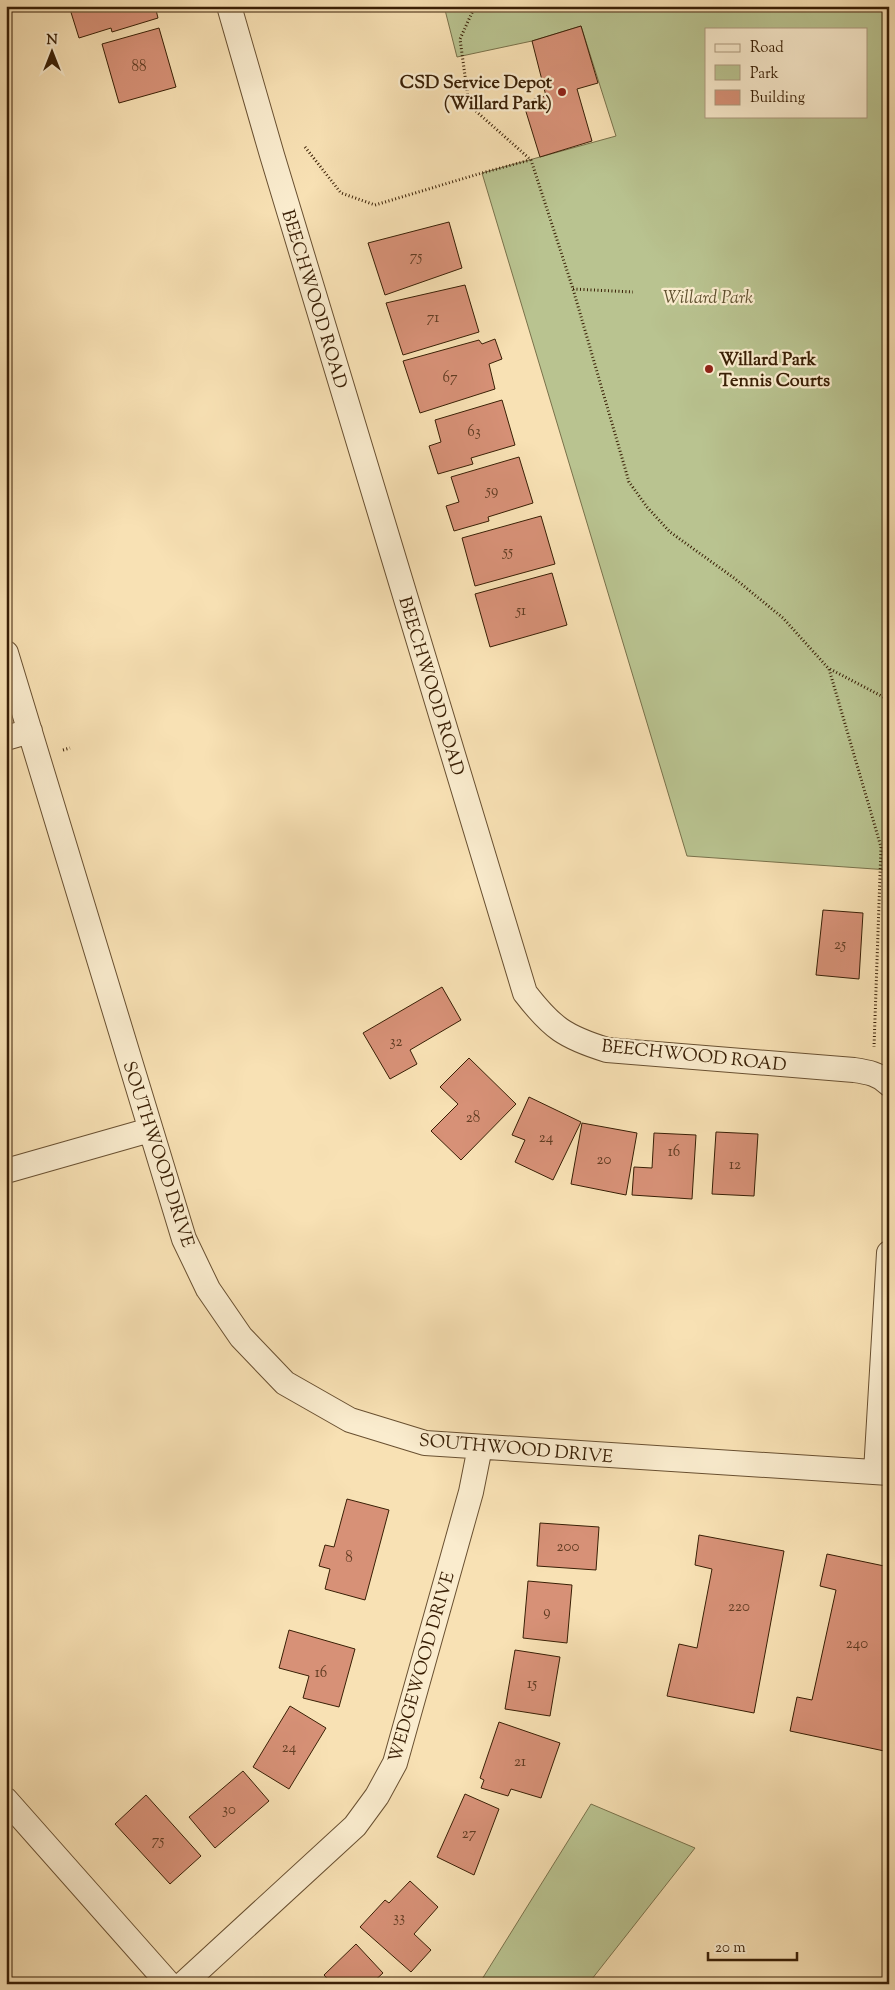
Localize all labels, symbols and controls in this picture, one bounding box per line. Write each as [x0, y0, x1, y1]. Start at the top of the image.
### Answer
north arrow [28, 28, 78, 78]
legend [705, 28, 868, 118]
text: N [46, 31, 58, 51]
text: Road [750, 38, 784, 59]
house number: 88 [131, 57, 147, 78]
text: Park [750, 64, 779, 85]
place label: CSD Service Depot (Willard Park) [400, 71, 553, 118]
marker: CSD Service Depot (Willard Park) [556, 86, 568, 98]
text: Building [750, 88, 805, 109]
street label: BEECHWOOD ROAD [273, 207, 353, 392]
house number: 75 [410, 247, 422, 268]
park label: Willard Park [663, 286, 753, 312]
house number: 71 [427, 308, 439, 329]
place label: Willard Park Tennis Courts [719, 348, 830, 395]
marker: Willard Park Tennis Courts [703, 363, 715, 375]
house number: 67 [443, 368, 458, 389]
house number: 63 [467, 422, 481, 443]
house number: 59 [485, 481, 498, 502]
house number: 55 [502, 542, 513, 563]
street label: BEECHWOOD ROAD [390, 594, 470, 779]
house number: 51 [515, 601, 526, 622]
house number: 25 [834, 935, 846, 956]
house number: 32 [389, 1032, 403, 1053]
street label: BEECHWOOD ROAD [600, 1034, 788, 1080]
street label: SOUTHWOOD DRIVE [115, 1058, 200, 1251]
house number: 28 [466, 1108, 480, 1129]
house number: 24 [539, 1128, 554, 1149]
house number: 16 [668, 1142, 680, 1163]
house number: 20 [597, 1150, 612, 1171]
house number: 12 [729, 1155, 741, 1176]
street label: SOUTHWOOD DRIVE [418, 1429, 614, 1471]
house number: 200 [557, 1537, 580, 1558]
house number: 8 [345, 1548, 353, 1569]
street label: WEDGEWOOD DRIVE [383, 1569, 463, 1766]
house number: 220 [728, 1597, 750, 1618]
house number: 9 [543, 1602, 551, 1623]
house number: 240 [846, 1634, 868, 1655]
house number: 16 [315, 1663, 327, 1684]
house number: 15 [527, 1674, 537, 1695]
house number: 24 [282, 1738, 297, 1759]
house number: 21 [514, 1752, 526, 1773]
house number: 30 [222, 1800, 236, 1821]
house number: 27 [462, 1824, 477, 1845]
house number: 75 [152, 1831, 164, 1852]
house number: 33 [393, 1908, 405, 1929]
scale bar [708, 1930, 796, 1962]
text: 20 m [715, 1938, 746, 1959]

